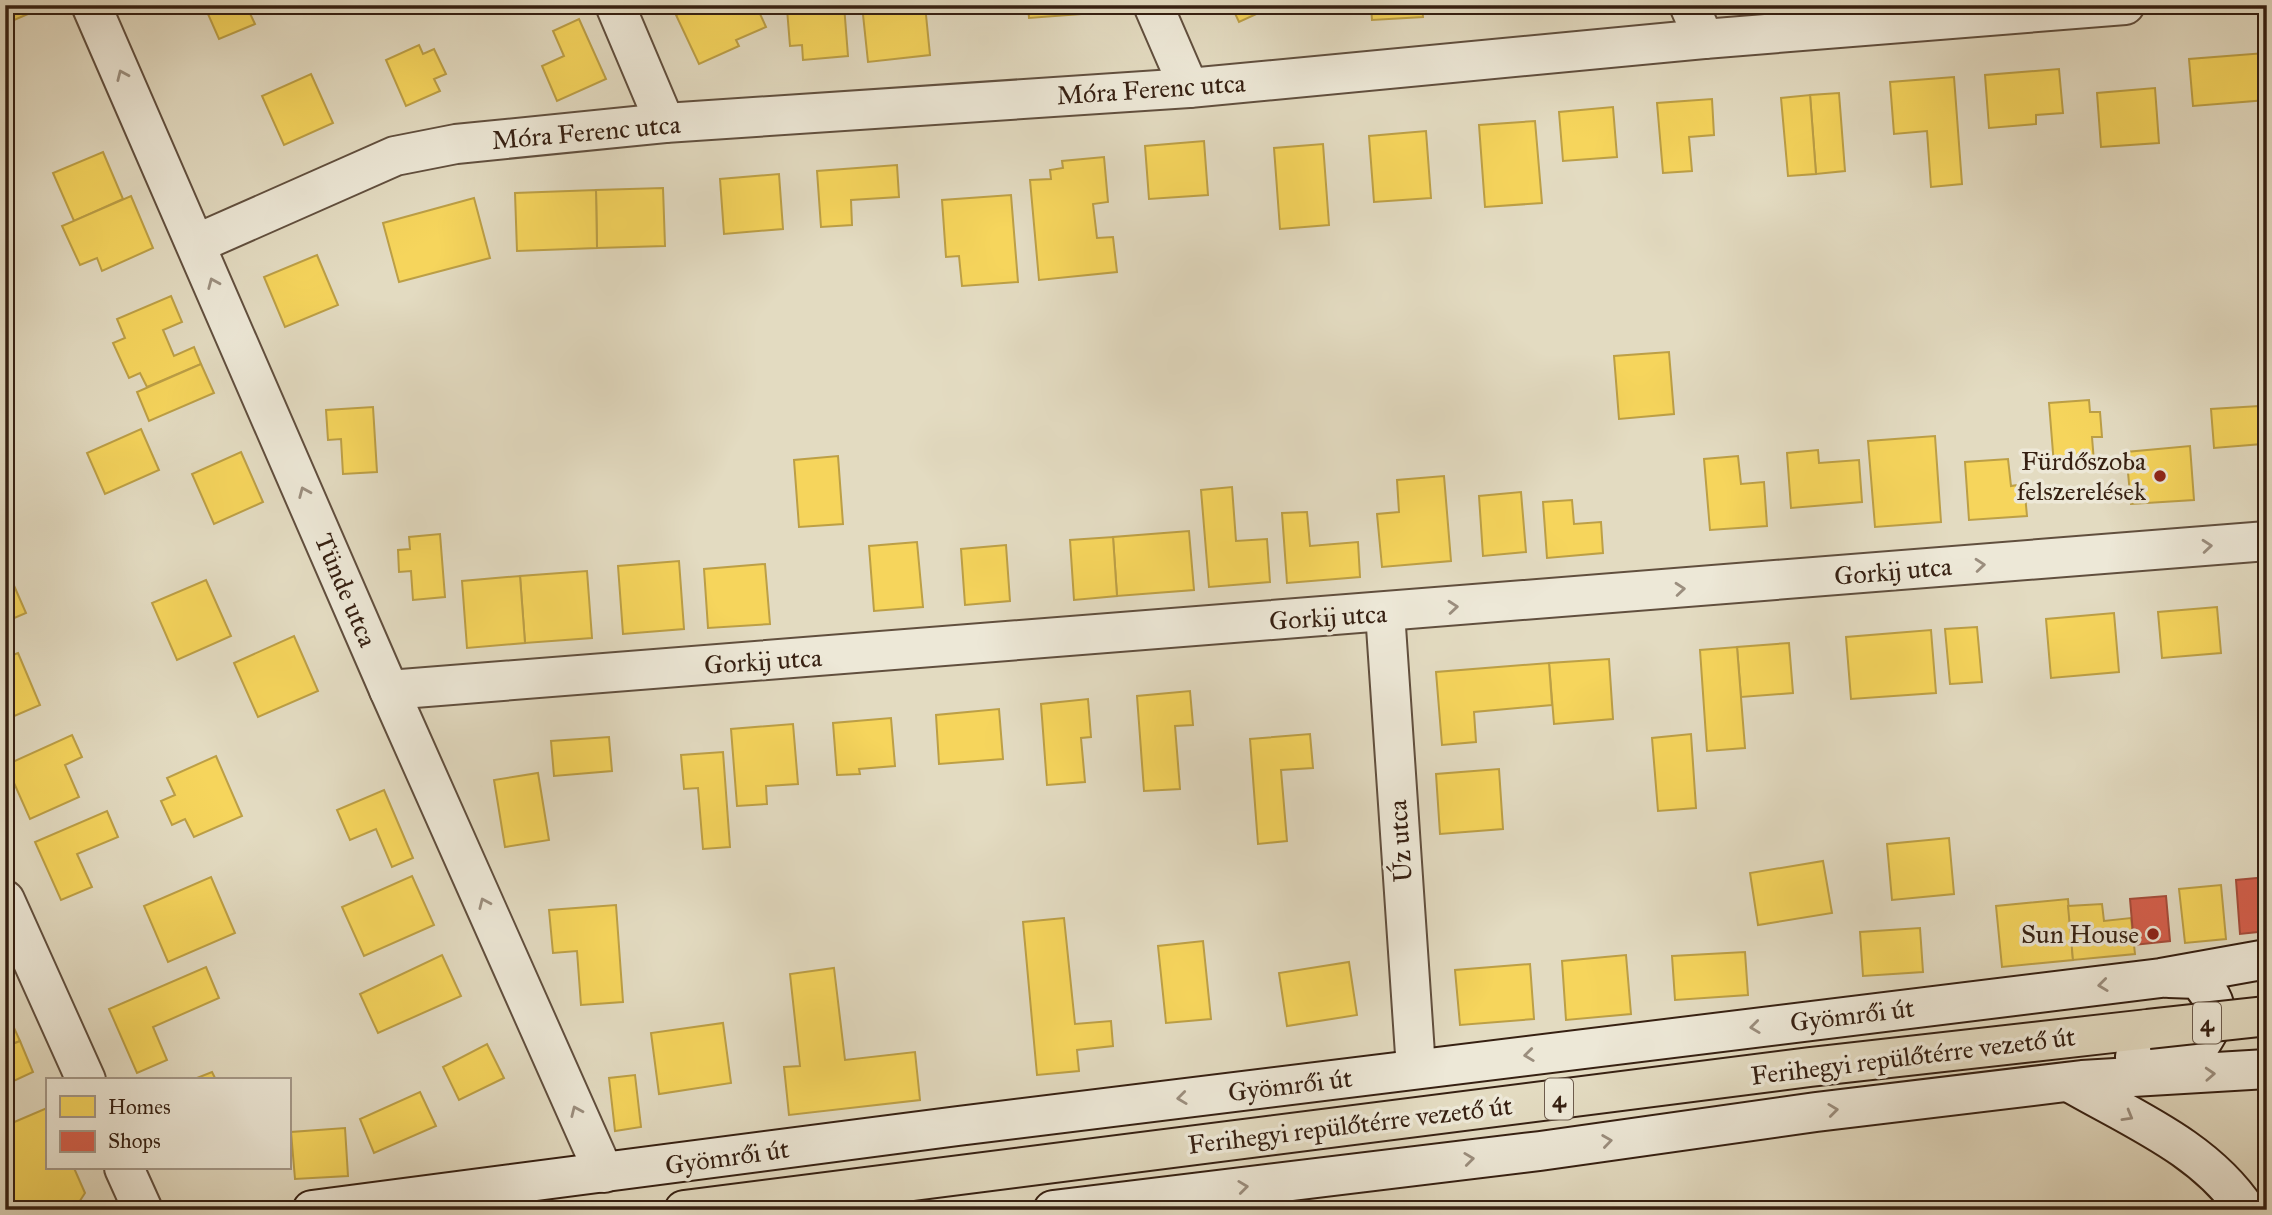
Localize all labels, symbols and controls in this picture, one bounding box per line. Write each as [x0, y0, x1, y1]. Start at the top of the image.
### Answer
street label: Móra Ferenc utca [1055, 66, 1247, 112]
one-way arrow [116, 70, 130, 82]
street label: Móra Ferenc utca [490, 108, 682, 156]
one-way arrow [207, 278, 221, 291]
place label: Fürdőszoba felszerelések [2017, 445, 2147, 507]
marker: Fürdőszoba felszerelések [2152, 468, 2168, 484]
one-way arrow [298, 487, 312, 499]
street label: Tünde utca [308, 528, 384, 652]
one-way arrow [2201, 539, 2212, 554]
street label: Gorkij utca [1833, 550, 1953, 592]
one-way arrow [1975, 557, 1986, 572]
one-way arrow [1675, 582, 1686, 597]
street label: Gorkij utca [1268, 597, 1388, 637]
one-way arrow [1448, 600, 1459, 615]
street label: Gorkij utca [703, 641, 823, 681]
street label: Úz utca [1381, 799, 1419, 883]
one-way arrow [478, 898, 492, 910]
place label: Sun House [2021, 918, 2139, 950]
marker: Sun House [2145, 926, 2161, 942]
one-way arrow [2097, 977, 2108, 992]
street label: Gyömrői út [1788, 992, 1916, 1038]
road number: 4 [2193, 1002, 2221, 1044]
street label: Ferihegyi repülőtérre vezető út [1749, 1020, 2077, 1092]
one-way arrow [1749, 1020, 1761, 1035]
one-way arrow [1524, 1048, 1535, 1063]
street label: Gyömrői út [1226, 1062, 1354, 1108]
one-way arrow [2205, 1066, 2216, 1081]
legend [46, 1078, 290, 1170]
road number: 4 [1545, 1078, 1573, 1120]
street label: Ferihegyi repülőtérre vezető út [1186, 1089, 1514, 1161]
one-way arrow [1176, 1091, 1188, 1106]
text: Homes [108, 1094, 171, 1120]
one-way arrow [1827, 1103, 1838, 1118]
one-way arrow [570, 1106, 584, 1118]
one-way arrow [2121, 1108, 2133, 1121]
text: Shops [108, 1128, 161, 1154]
street label: Gyömrői út [663, 1132, 791, 1182]
one-way arrow [1601, 1134, 1613, 1149]
one-way arrow [1463, 1152, 1475, 1167]
one-way arrow [1237, 1179, 1249, 1194]

